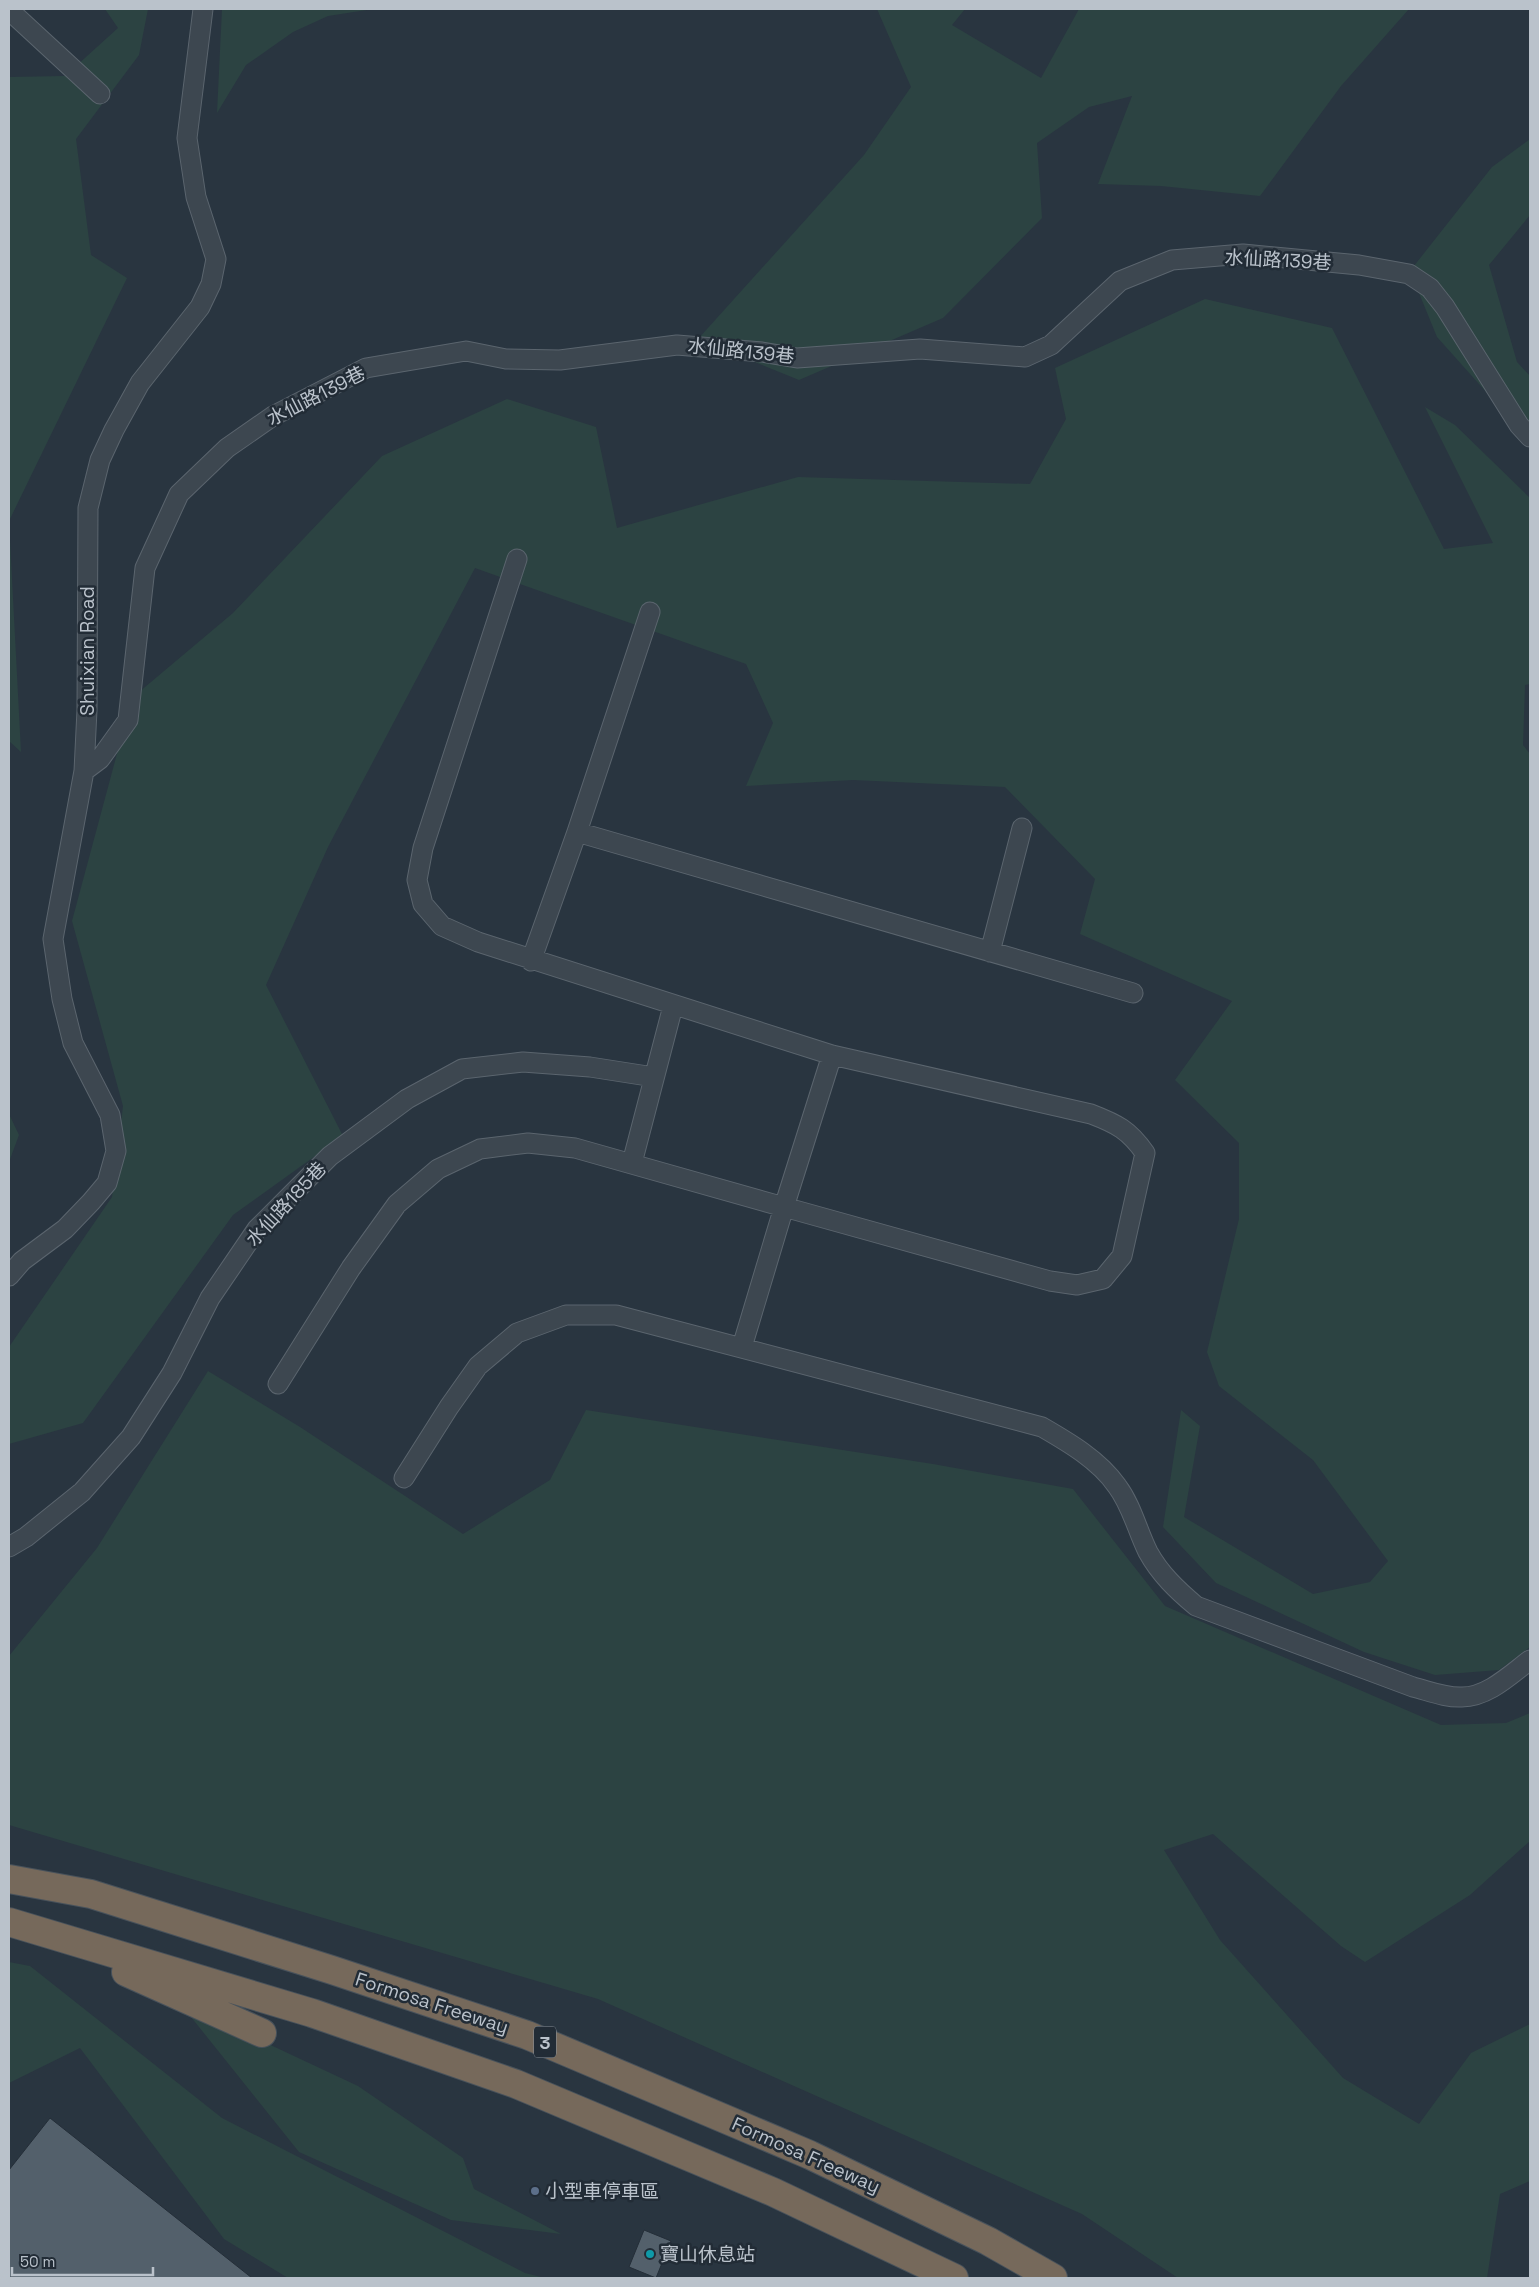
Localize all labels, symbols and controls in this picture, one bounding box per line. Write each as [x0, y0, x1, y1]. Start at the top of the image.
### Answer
street label: 水仙路139巷 [1224, 245, 1332, 275]
street label: 水仙路139巷 [686, 333, 796, 369]
street label: 水仙路139巷 [263, 361, 369, 431]
street label: Shuixian Road [75, 586, 100, 716]
street label: 水仙路185巷 [240, 1156, 332, 1252]
street label: Formosa Freeway [352, 1966, 512, 2040]
road number: 3 [534, 2026, 556, 2058]
street label: Formosa Freeway [728, 2111, 884, 2199]
place label: 小型車停車區 [545, 2179, 659, 2204]
marker: 小型車停車區 [529, 2185, 541, 2197]
place label: 寶山休息站 [660, 2242, 755, 2267]
scale bar [12, 2244, 154, 2276]
marker: 寶山休息站 [644, 2248, 656, 2260]
text: 50 m [20, 2252, 55, 2271]

